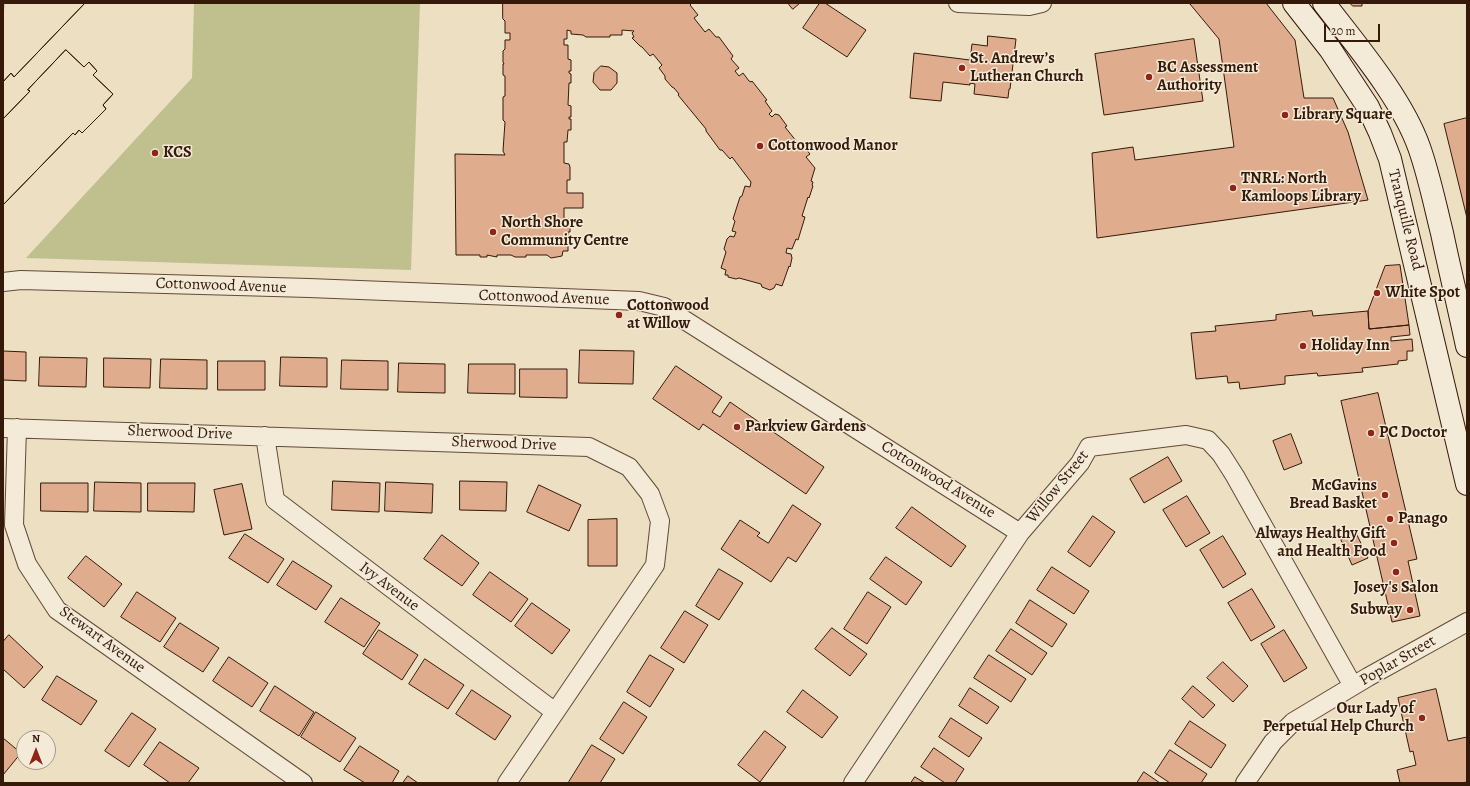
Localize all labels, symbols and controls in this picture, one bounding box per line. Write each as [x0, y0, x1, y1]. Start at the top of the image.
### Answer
scale bar [1326, 16, 1382, 42]
text: 20 m [1331, 23, 1355, 39]
place label: St. Andrew’s Lutheran Church [970, 49, 1084, 87]
place label: BC Assessment Authority [1157, 58, 1258, 96]
marker: St. Andrew’s Lutheran Church [957, 63, 967, 73]
marker: BC Assessment Authority [1144, 72, 1154, 82]
place label: Library Square [1293, 105, 1392, 125]
marker: Library Square [1280, 110, 1290, 120]
place label: Cottonwood Manor [768, 136, 898, 156]
marker: Cottonwood Manor [755, 141, 765, 151]
place label: KCS [163, 143, 192, 163]
marker: KCS [150, 148, 160, 158]
street label: Tranquille Road [1383, 168, 1427, 272]
place label: TNRL: North Kamloops Library [1241, 169, 1361, 207]
marker: TNRL: North Kamloops Library [1228, 183, 1238, 193]
place label: North Shore Community Centre [501, 213, 629, 251]
marker: North Shore Community Centre [488, 227, 498, 237]
street label: Cottonwood Avenue [155, 274, 287, 298]
place label: White Spot [1385, 283, 1460, 303]
street label: Cottonwood Avenue [478, 286, 610, 310]
marker: White Spot [1372, 288, 1382, 298]
place label: Cottonwood at Willow [627, 296, 709, 334]
marker: Cottonwood at Willow [614, 310, 624, 320]
place label: Holiday Inn [1311, 336, 1390, 356]
marker: Holiday Inn [1298, 341, 1308, 351]
place label: Parkview Gardens [745, 417, 866, 437]
street label: Sherwood Drive [127, 422, 233, 444]
marker: Parkview Gardens [732, 422, 742, 432]
place label: PC Doctor [1379, 423, 1447, 443]
marker: PC Doctor [1366, 428, 1376, 438]
street label: Sherwood Drive [451, 433, 557, 455]
street label: Cottonwood Avenue [877, 437, 999, 523]
street label: Willow Street [1023, 447, 1093, 527]
place label: McGavins Bread Basket [1289, 476, 1377, 514]
marker: McGavins Bread Basket [1380, 490, 1390, 500]
place label: Panago [1398, 509, 1448, 529]
marker: Panago [1385, 514, 1395, 524]
place label: Always Healthy Gift and Health Food [1256, 524, 1386, 562]
marker: Always Healthy Gift and Health Food [1389, 538, 1399, 548]
street label: Ivy Avenue [355, 558, 423, 616]
marker: Josey's Salon [1391, 567, 1401, 577]
place label: Josey's Salon [1354, 578, 1438, 598]
place label: Subway [1350, 600, 1402, 620]
street label: Stewart Avenue [55, 602, 149, 678]
marker: Subway [1405, 605, 1415, 615]
street label: Poplar Street [1357, 632, 1439, 690]
place label: Our Lady of Perpetual Help Church [1263, 699, 1414, 737]
marker: Our Lady of Perpetual Help Church [1417, 713, 1427, 723]
north arrow [16, 730, 56, 770]
text: N [32, 731, 40, 746]

